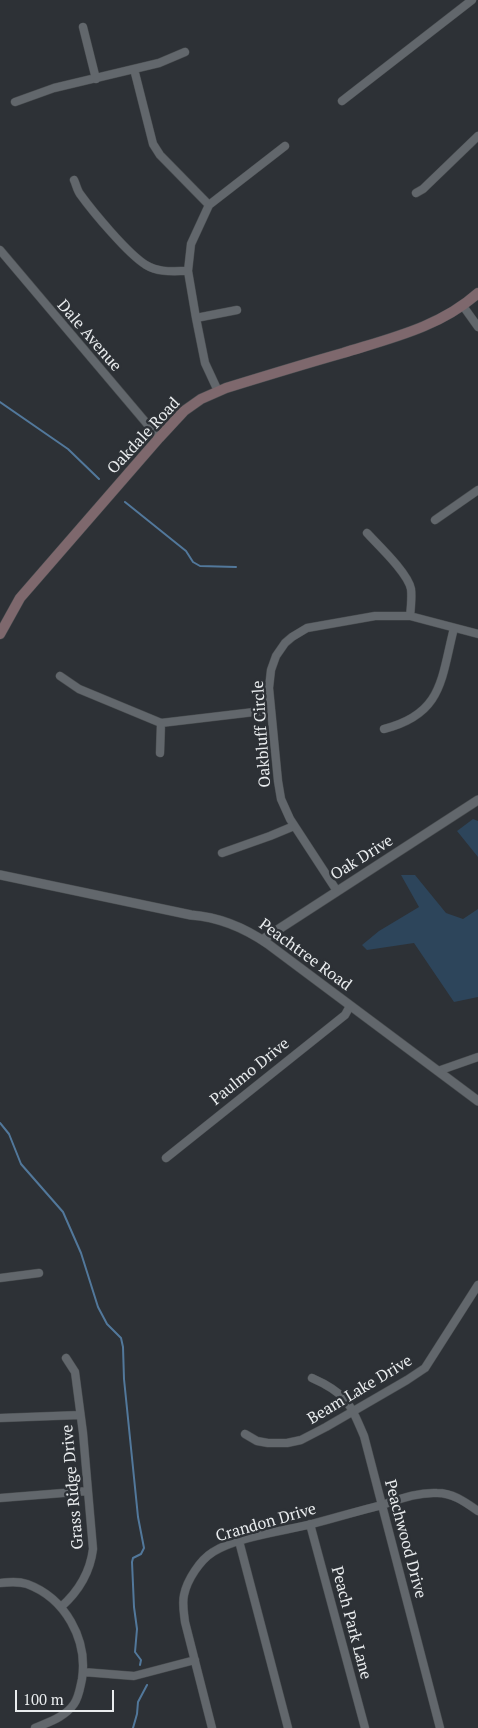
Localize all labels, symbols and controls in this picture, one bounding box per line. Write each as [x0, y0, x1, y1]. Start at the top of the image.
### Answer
street label: Dale Avenue [53, 296, 125, 376]
street label: Oakdale Road [104, 394, 184, 478]
street label: Oakbluff Circle [249, 680, 275, 788]
street label: Oak Drive [327, 831, 397, 885]
street label: Peachtree Road [255, 915, 355, 995]
street label: Paulmo Drive [207, 1034, 293, 1110]
street label: Beam Lake Drive [304, 1351, 416, 1429]
street label: Grass Ridge Drive [58, 1424, 88, 1550]
street label: Peachwood Drive [380, 1478, 430, 1600]
street label: Crandon Drive [214, 1500, 318, 1546]
street label: Peach Park Lane [327, 1564, 375, 1682]
scale bar [18, 1680, 116, 1712]
text: 100 m [23, 1689, 64, 1709]

